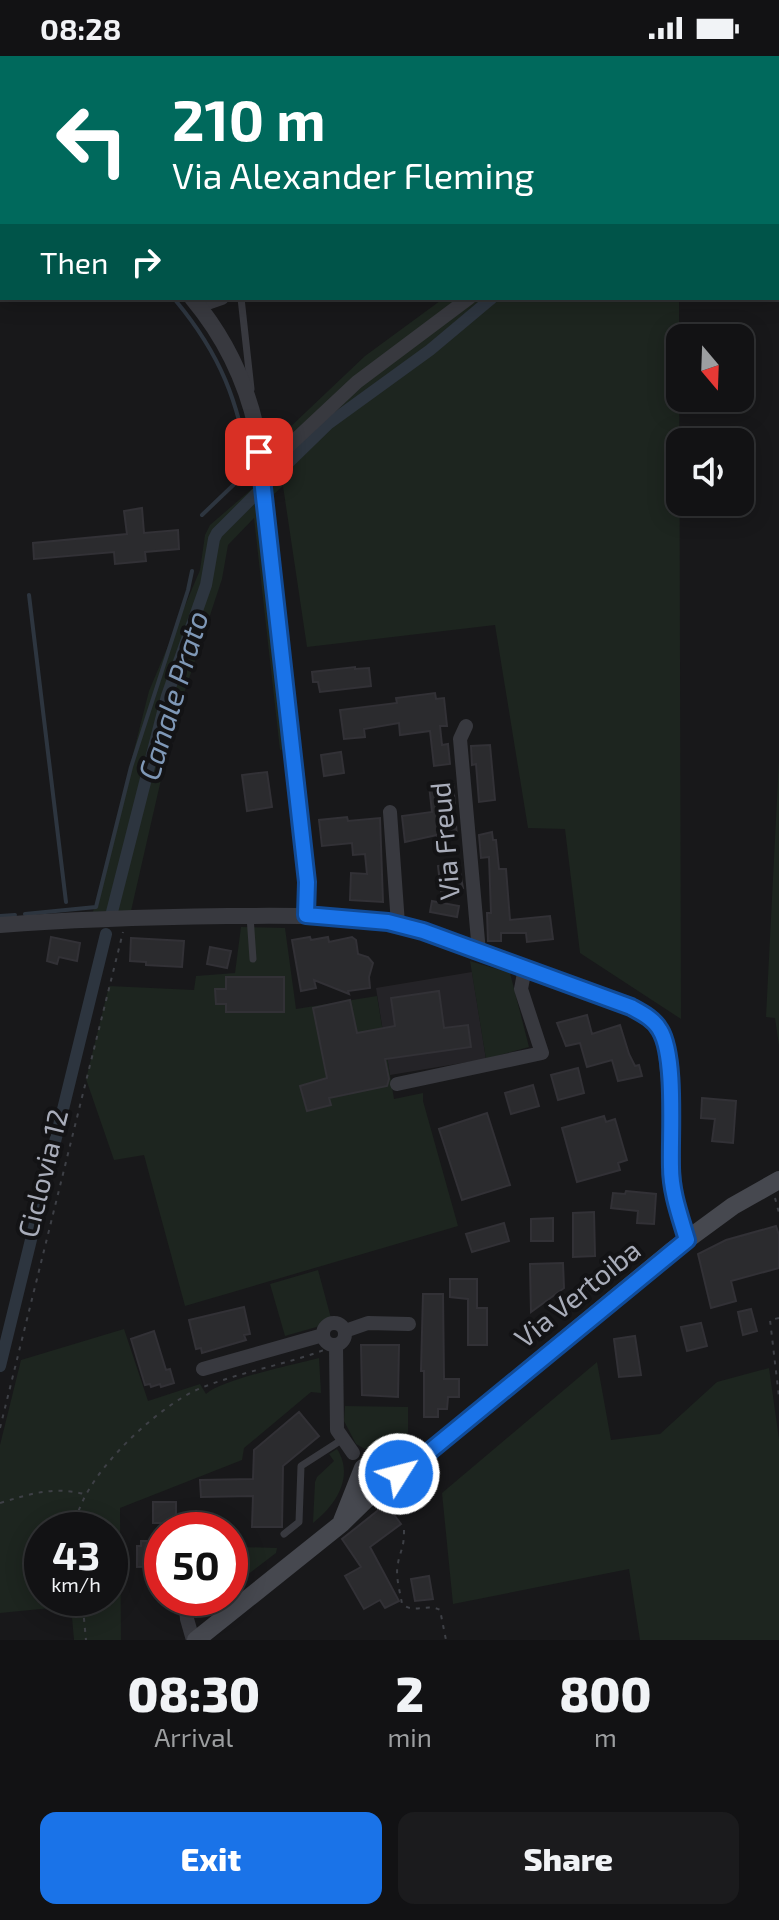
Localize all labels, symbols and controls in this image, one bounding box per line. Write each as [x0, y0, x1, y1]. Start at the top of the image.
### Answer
text: 08:28 [40, 10, 121, 46]
text: 210 m [172, 85, 326, 152]
icon: left [40, 88, 144, 192]
text: Via Alexander Fleming [172, 153, 534, 196]
icon: right [124, 240, 168, 284]
text: Then [40, 244, 108, 280]
north arrow [666, 324, 754, 412]
map controls [666, 324, 754, 516]
pin [225, 418, 293, 486]
button: sound [666, 428, 754, 516]
icon: arrive [237, 430, 281, 474]
water label: Canale Prato [129, 606, 215, 784]
street label: Via Freud [422, 781, 466, 901]
street label: Ciclovia 12 [10, 1105, 74, 1241]
street label: Via Vertoiba [507, 1232, 647, 1354]
position arrow [357, 1432, 441, 1516]
speed limit sign: 50 [144, 1512, 248, 1616]
text: 43 [52, 1530, 100, 1578]
text: km/h [51, 1572, 101, 1596]
text: 08:30 [127, 1664, 260, 1722]
text: 2 [396, 1664, 424, 1722]
text: 800 [559, 1664, 652, 1722]
text: Arrival [154, 1721, 233, 1752]
text: min [388, 1721, 432, 1752]
text: m [594, 1721, 617, 1752]
button: Exit [40, 1812, 382, 1904]
button: Share [398, 1812, 739, 1904]

